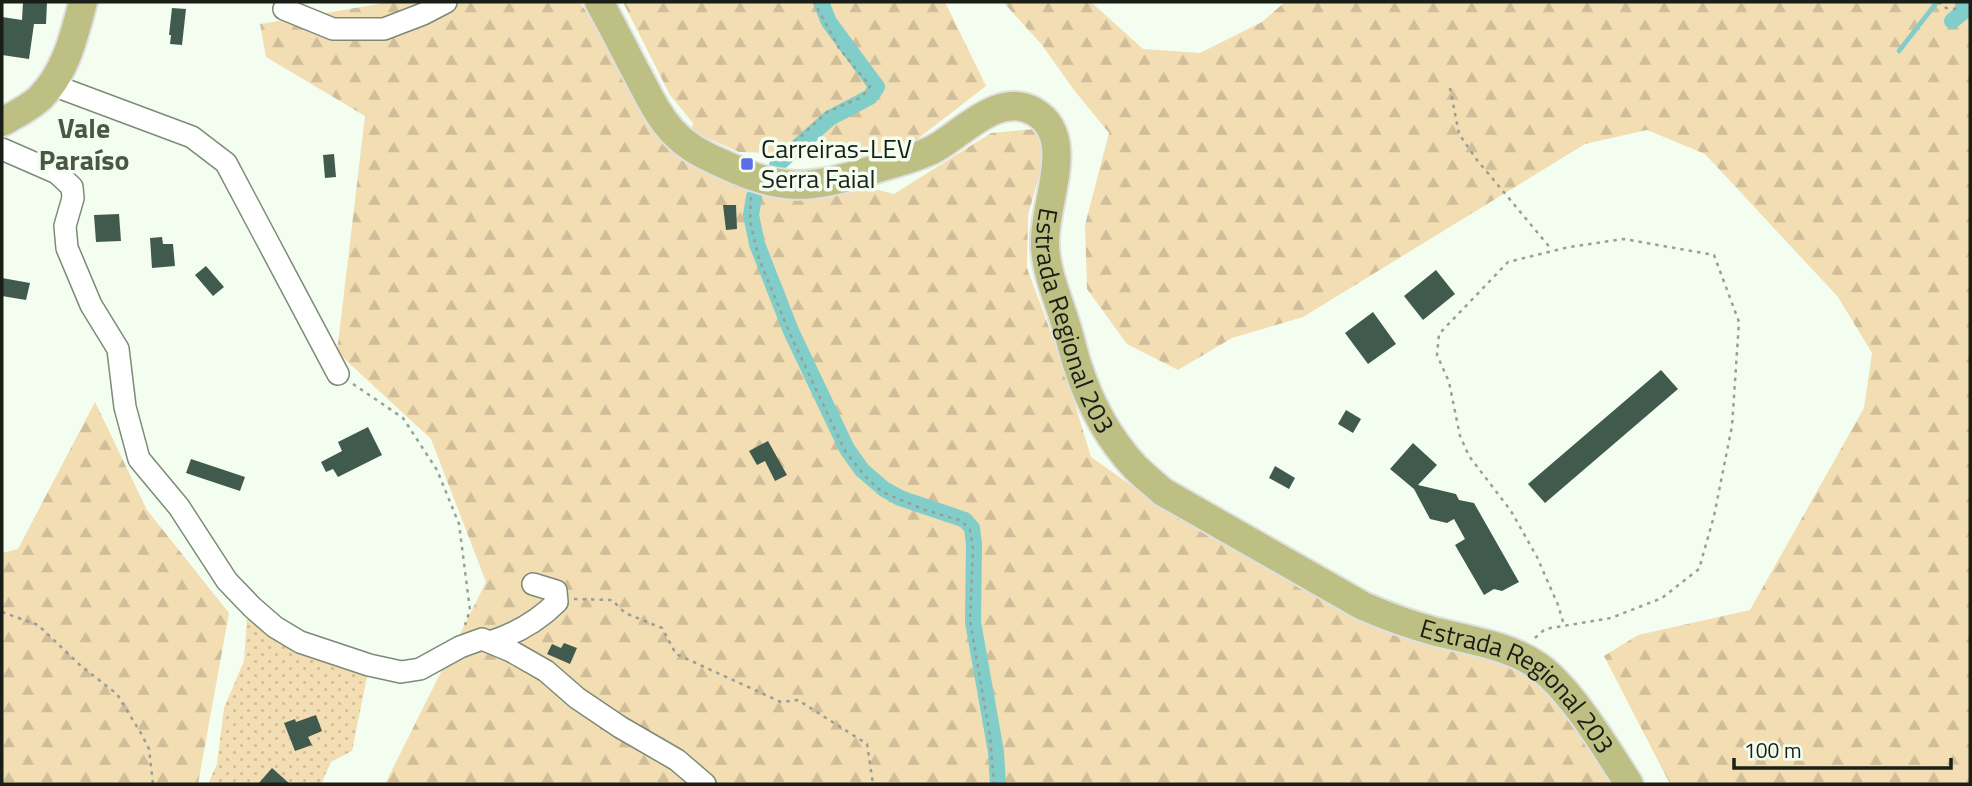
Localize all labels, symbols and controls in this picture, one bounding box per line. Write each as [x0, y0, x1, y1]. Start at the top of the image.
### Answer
district label: Vale Paraíso [39, 106, 129, 181]
place label: Carreiras-LEV Serra Faial [761, 129, 912, 198]
marker: Carreiras-LEV Serra Faial [739, 156, 755, 172]
street label: Estrada Regional 203 [1026, 205, 1125, 441]
street label: Estrada Regional 203 [1415, 608, 1625, 761]
scale bar [1734, 726, 1951, 770]
text: 100 m [1744, 734, 1801, 766]

